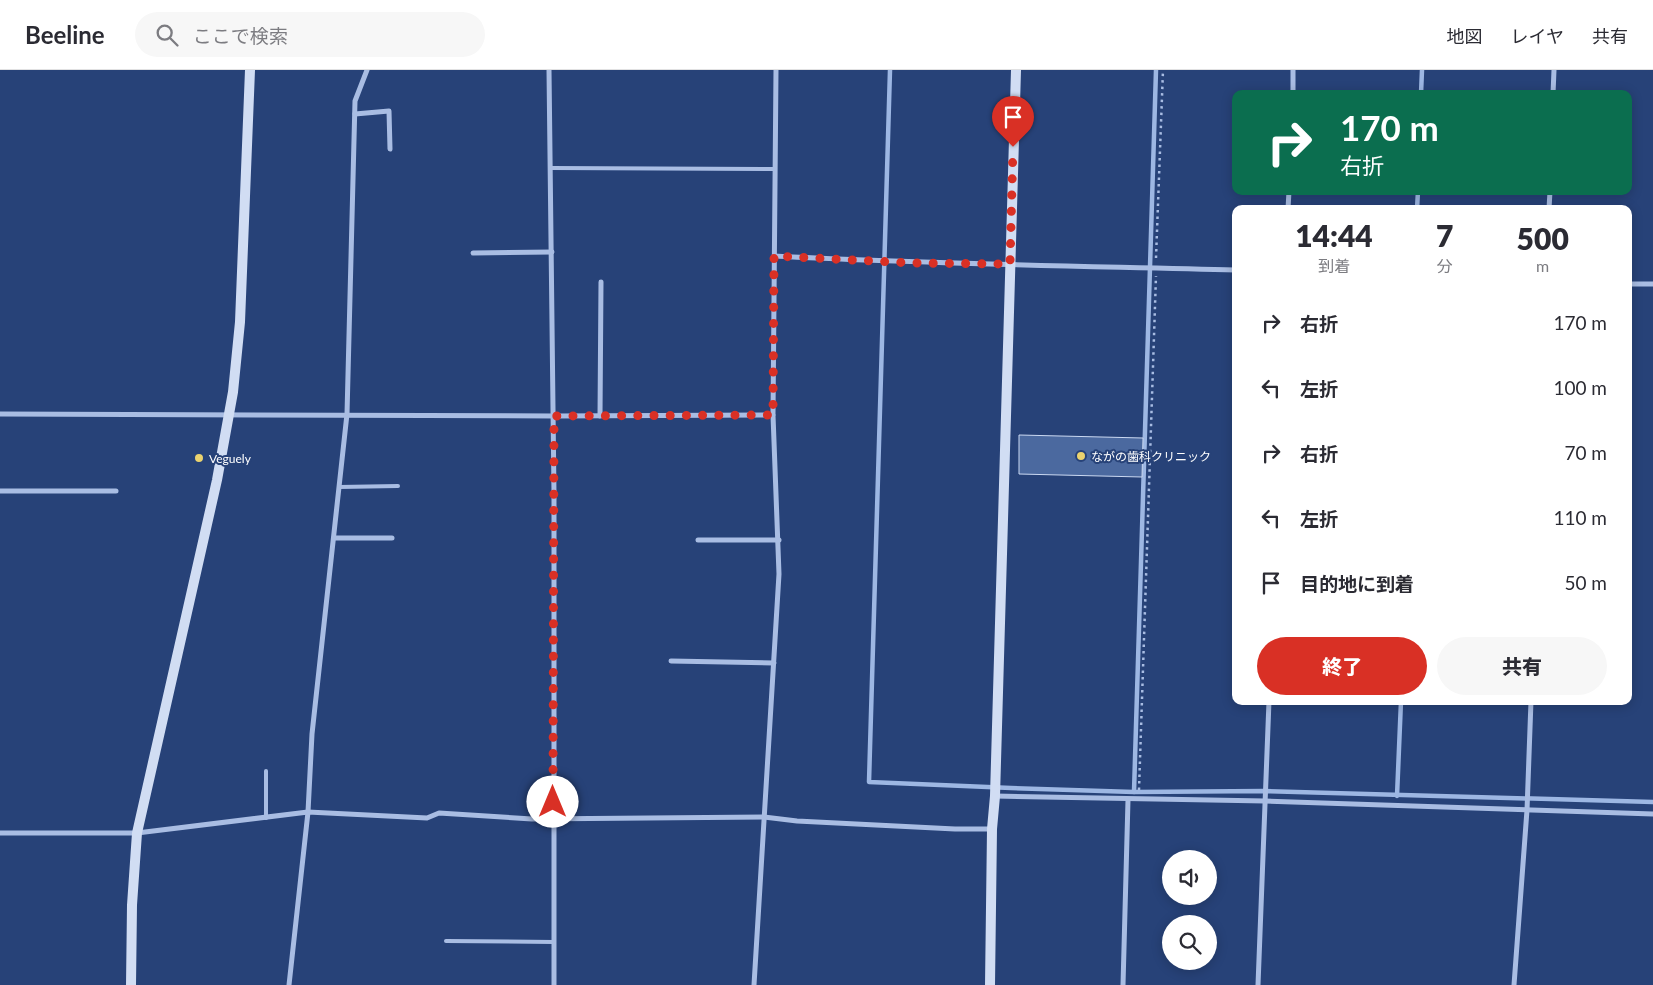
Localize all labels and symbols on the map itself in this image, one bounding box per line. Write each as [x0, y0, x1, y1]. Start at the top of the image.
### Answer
pin [992, 96, 1034, 147]
place label: ながの歯科クリニック [1091, 449, 1211, 464]
marker: ながの歯科クリニック [1075, 450, 1087, 462]
place label: Veguely [209, 451, 252, 466]
marker: Veguely [193, 452, 205, 464]
position arrow [526, 775, 578, 827]

